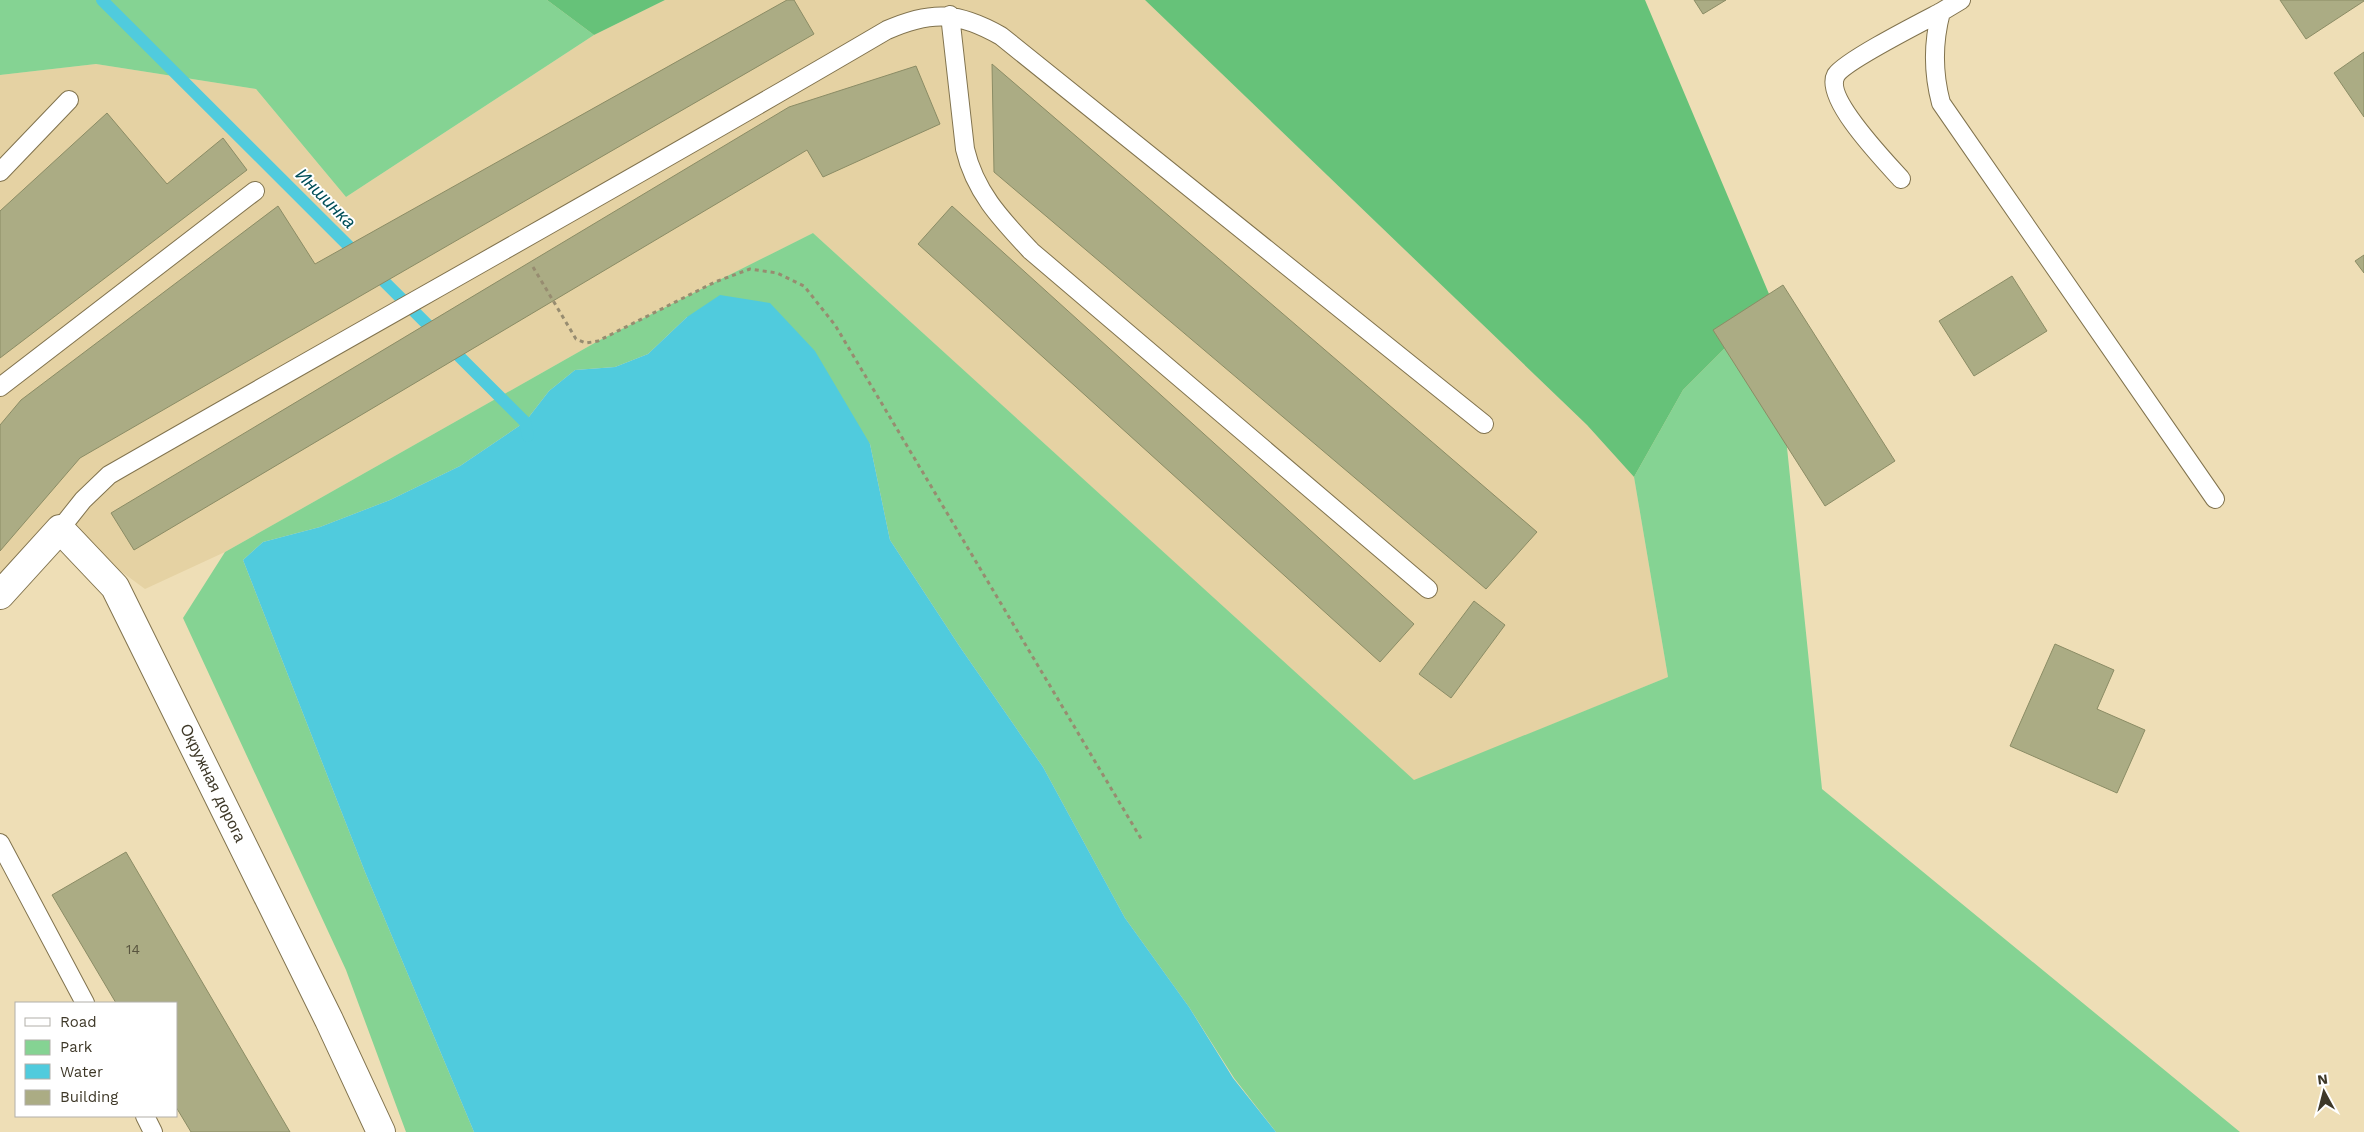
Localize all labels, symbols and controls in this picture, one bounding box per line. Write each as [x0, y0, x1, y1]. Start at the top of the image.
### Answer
water label: Иншинка [292, 164, 360, 232]
street label: Окружная дорога [176, 721, 250, 845]
house number: 14 [126, 941, 140, 957]
legend [15, 1002, 178, 1117]
text: Road [60, 1013, 97, 1031]
text: Park [60, 1038, 93, 1056]
text: Water [60, 1063, 103, 1081]
north arrow [2299, 1067, 2349, 1117]
text: N [2316, 1071, 2329, 1088]
text: Building [60, 1088, 118, 1106]

